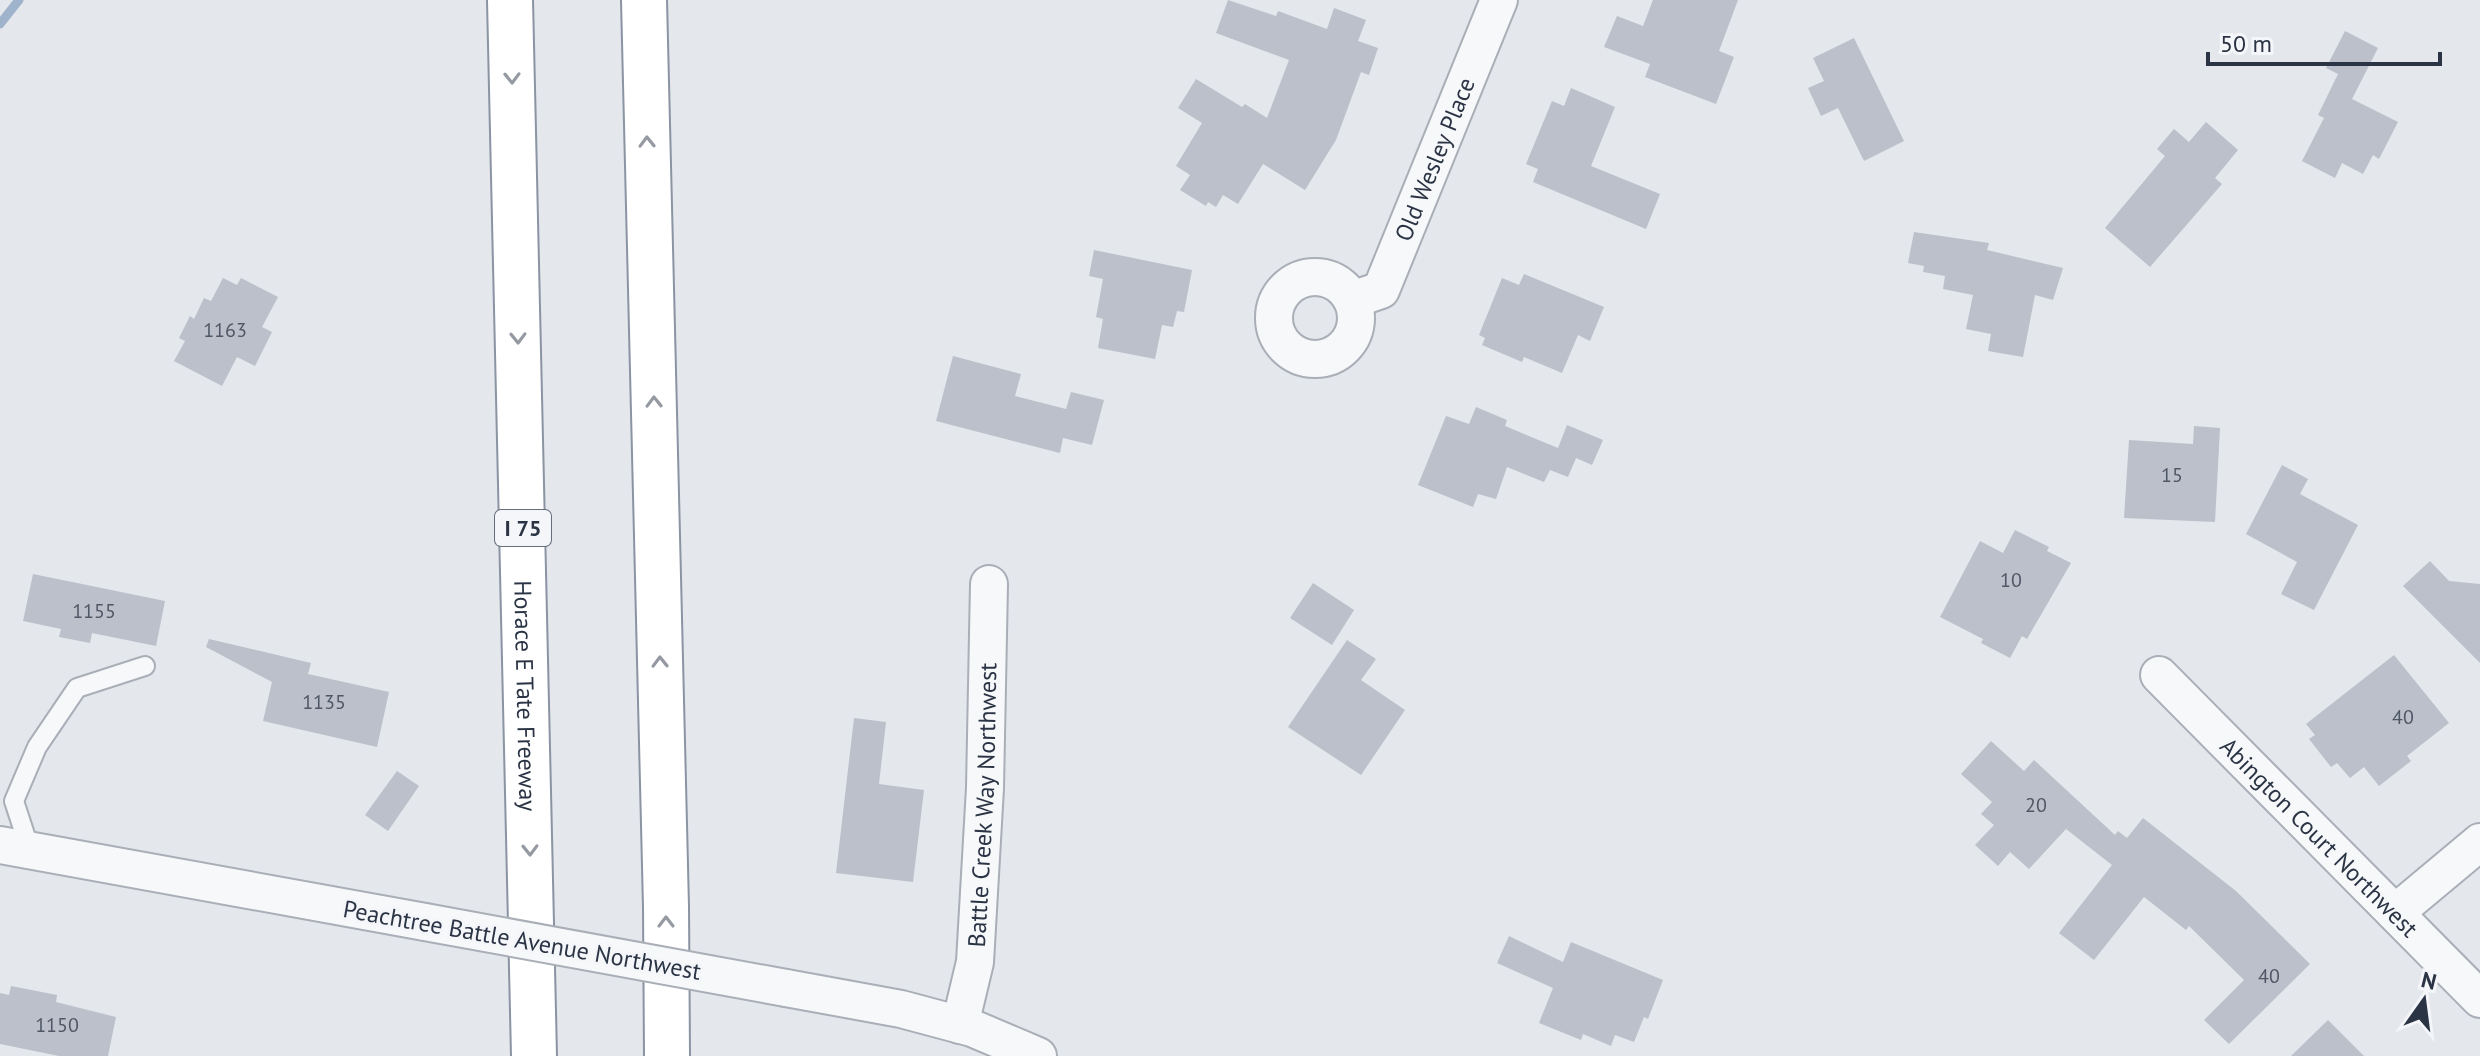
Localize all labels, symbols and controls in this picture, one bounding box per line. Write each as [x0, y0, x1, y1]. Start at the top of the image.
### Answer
scale bar [2208, 16, 2440, 66]
text: 50 m [2220, 28, 2272, 59]
one-way arrow [503, 72, 520, 85]
street label: Old Wesley Place [1387, 73, 1481, 245]
one-way arrow [639, 135, 656, 148]
house number: 1163 [203, 317, 247, 343]
one-way arrow [509, 332, 527, 345]
one-way arrow [645, 395, 662, 408]
house number: 15 [2161, 462, 2183, 488]
road number: I 75 [495, 510, 551, 546]
house number: 10 [2000, 567, 2022, 593]
street label: Horace E Tate Freeway [508, 580, 544, 812]
house number: 1155 [72, 598, 116, 624]
one-way arrow [652, 655, 669, 668]
street label: Battle Creek Way Northwest [960, 662, 1003, 948]
house number: 1135 [302, 689, 346, 715]
house number: 40 [2392, 704, 2414, 730]
street label: Abington Court Northwest [2214, 731, 2425, 943]
house number: 20 [2025, 792, 2047, 818]
one-way arrow [521, 844, 538, 857]
street label: Peachtree Battle Avenue Northwest [341, 893, 703, 987]
one-way arrow [657, 915, 675, 928]
north arrow [2384, 960, 2464, 1040]
house number: 40 [2258, 963, 2280, 989]
text: N [2418, 965, 2439, 996]
house number: 1150 [35, 1012, 79, 1038]

